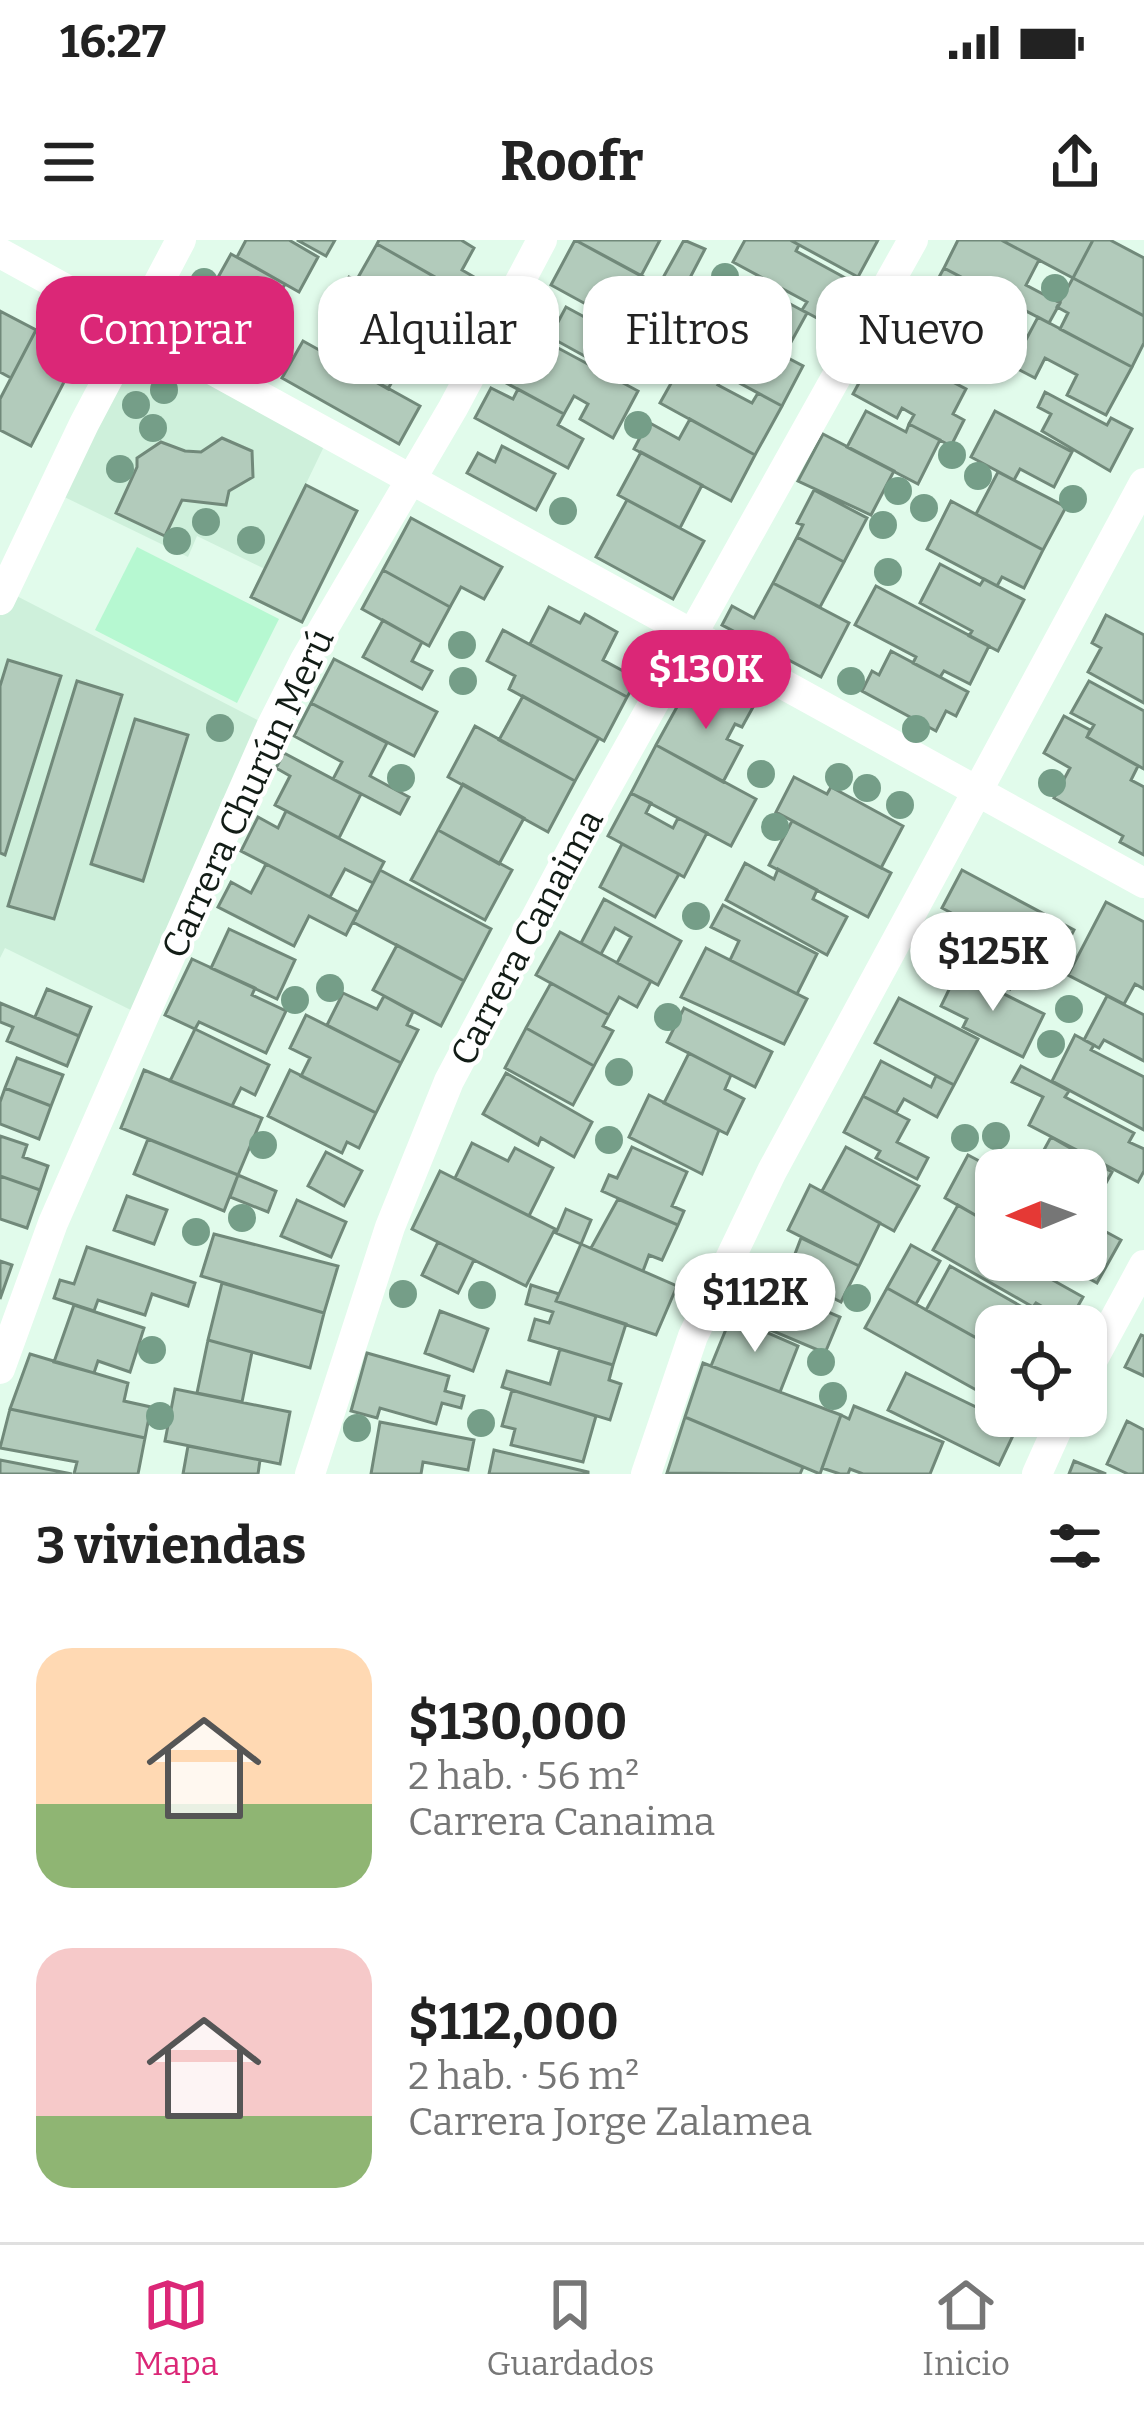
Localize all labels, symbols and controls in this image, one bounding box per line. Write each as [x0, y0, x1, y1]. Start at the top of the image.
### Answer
text: 16:27 [60, 15, 166, 69]
icon: menu [36, 129, 102, 195]
icon: share [1042, 129, 1108, 195]
text: Roofr [500, 130, 644, 194]
chip: Comprar [36, 276, 294, 384]
chip: Alquilar [318, 276, 559, 384]
chip: Filtros [583, 276, 792, 384]
chip: Nuevo [816, 276, 1027, 384]
street label: Carrera Churún Merú [152, 622, 344, 965]
pin: $130K [622, 630, 790, 732]
text: $130K [648, 646, 764, 692]
street label: Carrera Canaima [441, 802, 613, 1073]
pin: $125K [909, 912, 1077, 1014]
text: $125K [937, 928, 1049, 974]
north arrow [975, 1149, 1107, 1281]
map controls [975, 1149, 1107, 1437]
pin: $112K [671, 1253, 839, 1355]
text: $112K [701, 1269, 809, 1315]
button: locate [975, 1305, 1107, 1437]
icon: filters [1042, 1513, 1108, 1579]
text: 3 viviendas [36, 1515, 306, 1577]
text: $130,000 [408, 1691, 628, 1753]
icon: home [132, 1696, 276, 1840]
text: 2 hab. · 56 m² [408, 1753, 639, 1799]
text: Carrera Canaima [408, 1799, 715, 1845]
text: $112,000 [408, 1991, 619, 2053]
icon: home [132, 1996, 276, 2140]
text: 2 hab. · 56 m² [408, 2053, 639, 2099]
text: Carrera Jorge Zalamea [408, 2099, 812, 2145]
tab: Mapa [134, 2272, 219, 2384]
tab: Guardados [487, 2272, 654, 2384]
tab: Inicio [922, 2272, 1010, 2384]

